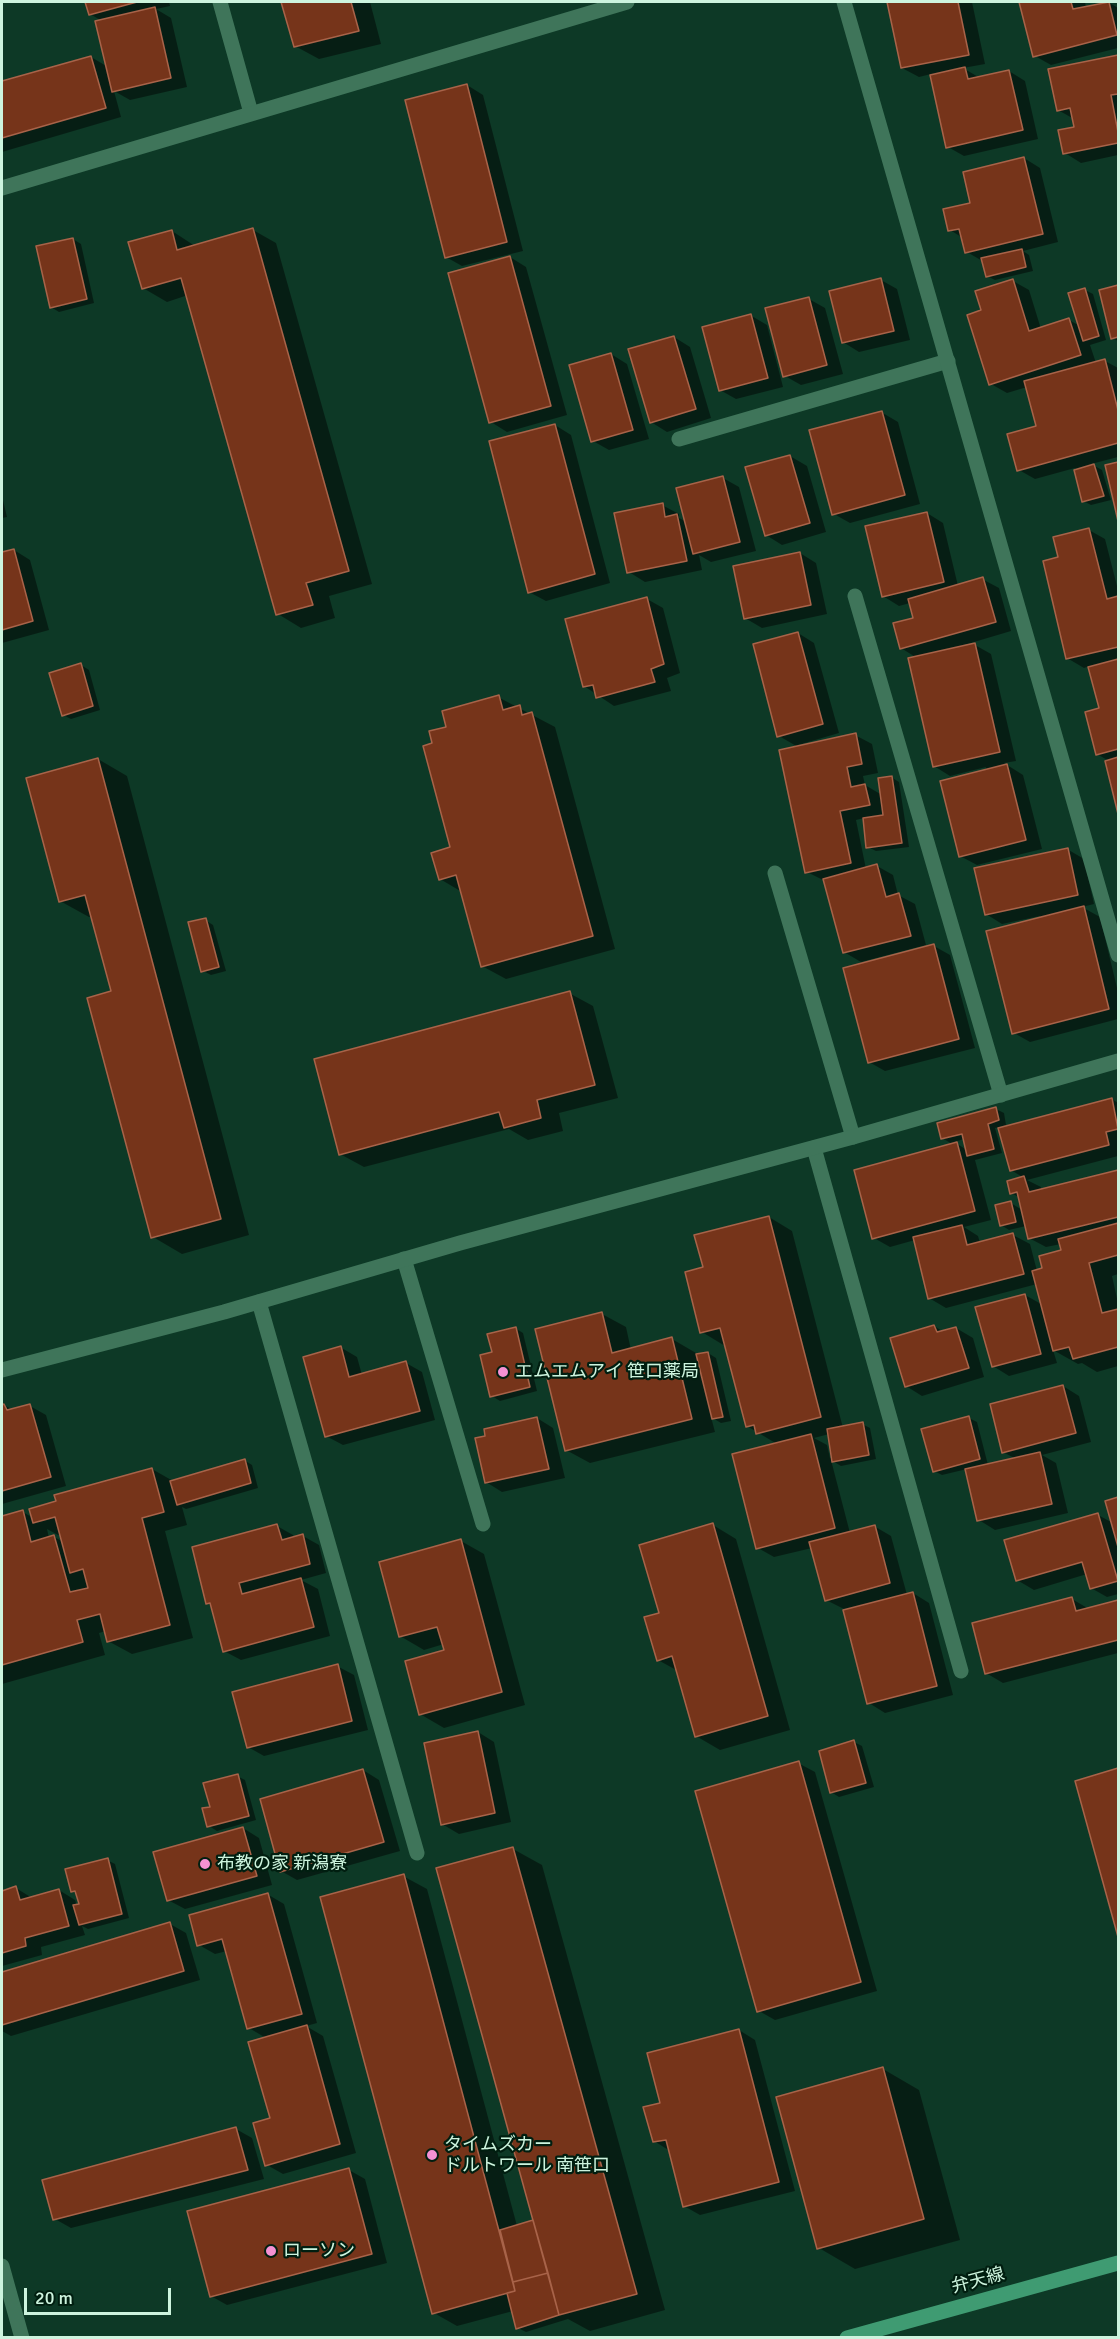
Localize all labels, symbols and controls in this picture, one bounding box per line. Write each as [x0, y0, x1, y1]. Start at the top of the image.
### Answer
place label: エムエムアイ 笹口薬局 [515, 1361, 699, 1383]
marker: エムエムアイ 笹口薬局 [496, 1365, 510, 1379]
place label: 布教の家 新潟寮 [217, 1853, 347, 1875]
marker: 布教の家 新潟寮 [198, 1857, 212, 1871]
place label: タイムズカー ドルトワール 南笹口 [444, 2134, 610, 2176]
marker: タイムズカー ドルトワール 南笹口 [425, 2148, 439, 2162]
place label: ローソン [283, 2240, 355, 2262]
marker: ローソン [264, 2244, 278, 2258]
street label: 弁天線 [949, 2264, 1007, 2298]
scale bar [27, 2276, 174, 2314]
text: 20 m [35, 2287, 73, 2309]

